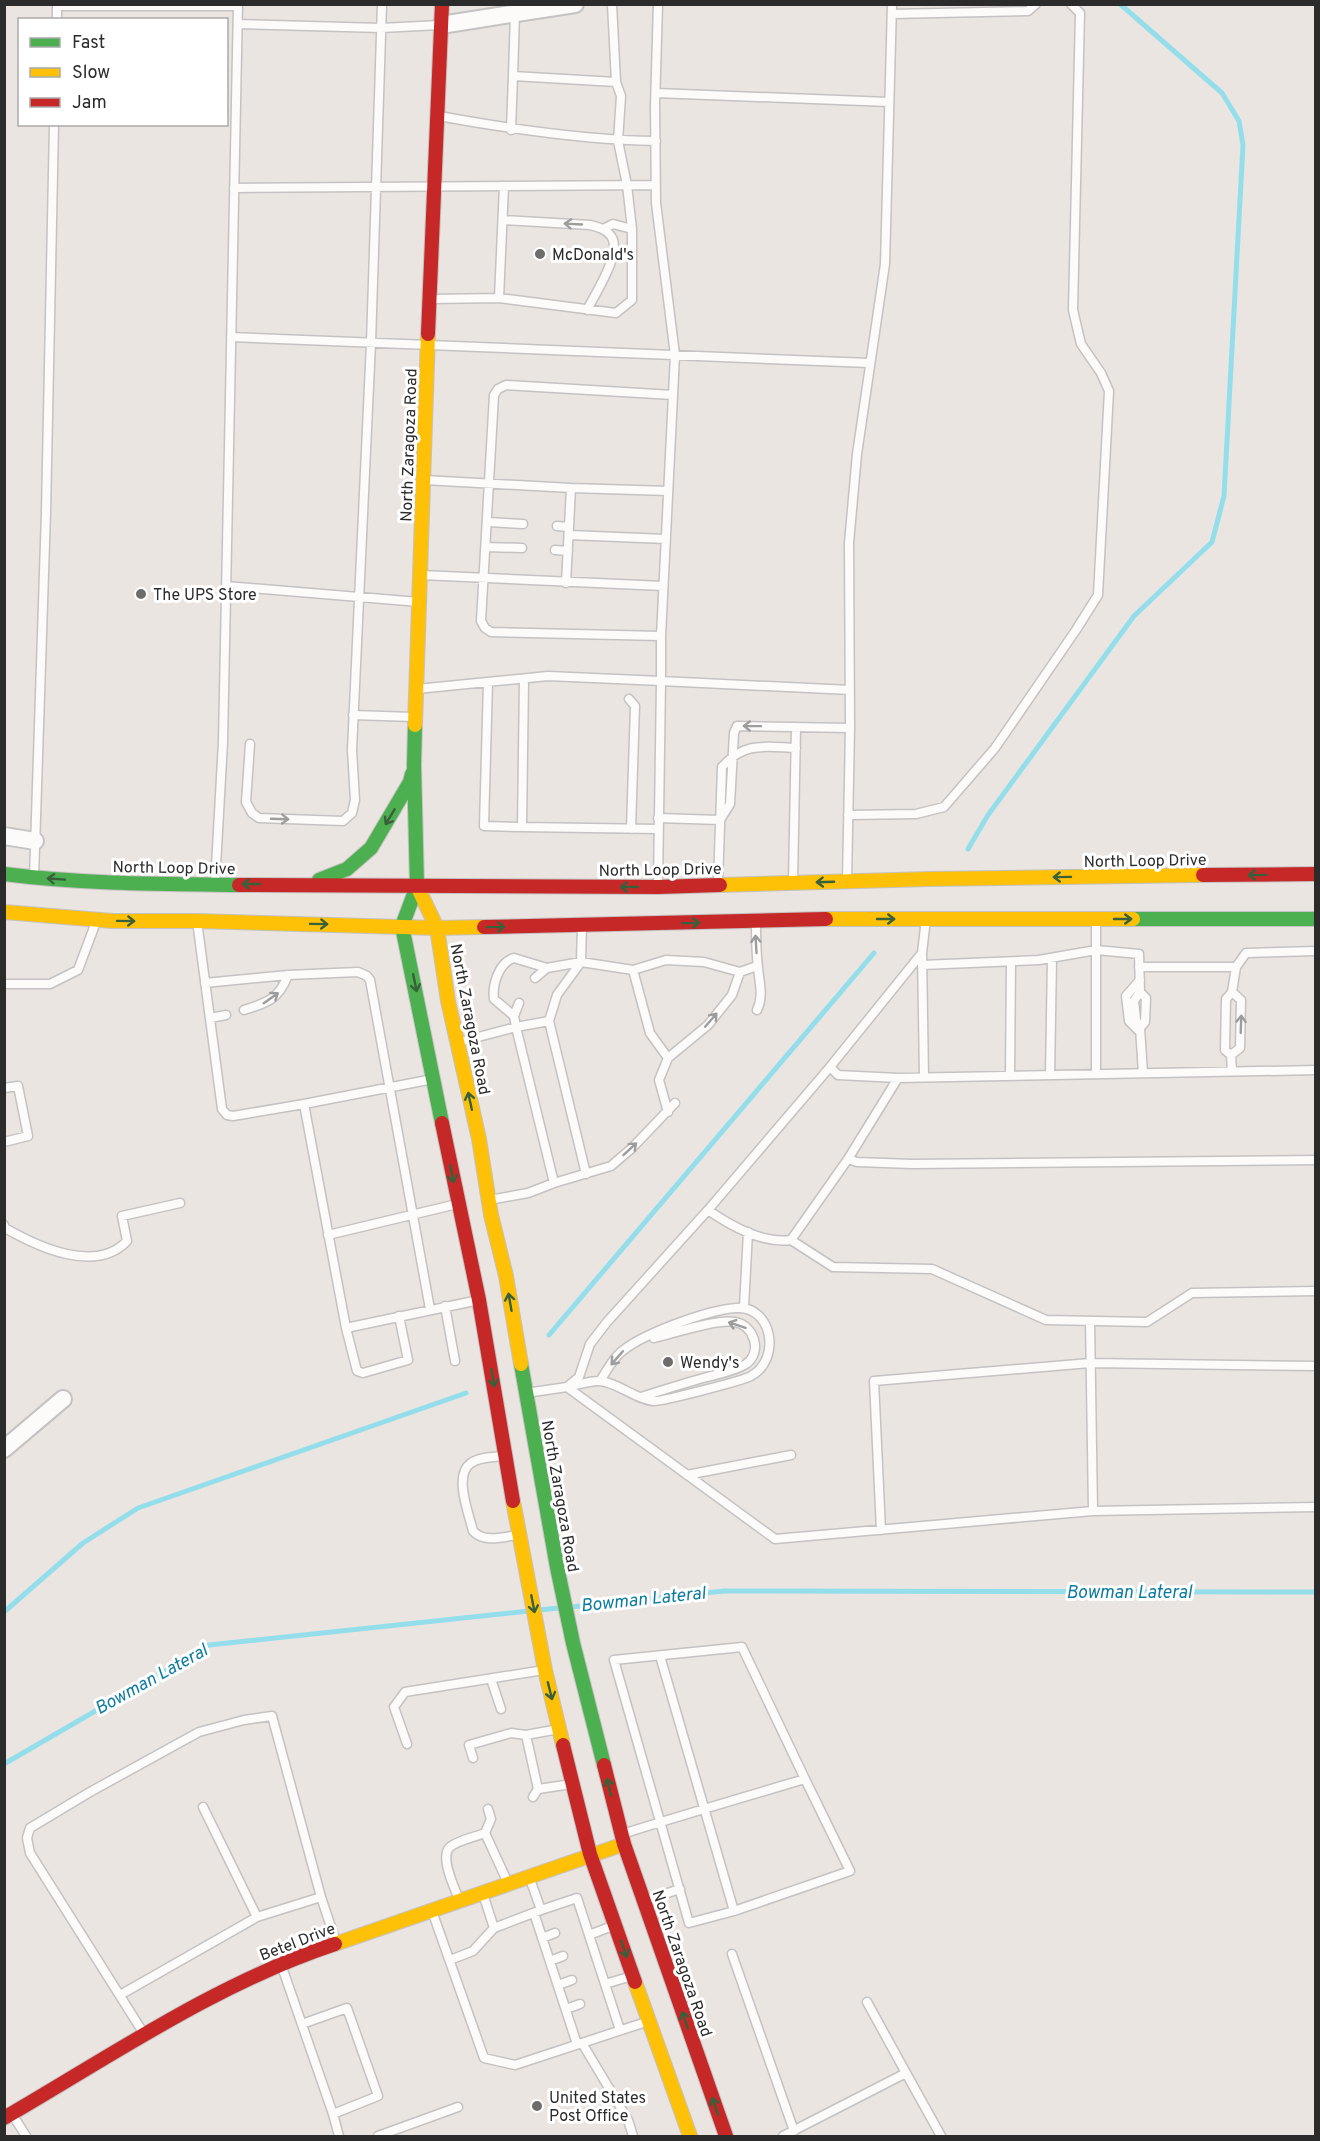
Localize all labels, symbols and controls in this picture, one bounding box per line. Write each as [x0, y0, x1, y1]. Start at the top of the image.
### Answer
legend [18, 18, 228, 126]
text: Fast [72, 32, 105, 55]
text: Slow [72, 62, 110, 85]
text: Jam [72, 92, 107, 115]
one-way arrow [564, 219, 584, 230]
place label: McDonald's [552, 246, 634, 266]
marker: McDonald's [533, 247, 547, 261]
street label: North Zaragoza Road [397, 368, 423, 522]
place label: The UPS Store [153, 586, 257, 606]
marker: The UPS Store [134, 587, 148, 601]
one-way arrow [743, 720, 763, 732]
one-way arrow [384, 808, 396, 825]
one-way arrow [270, 813, 290, 824]
street label: North Loop Drive [1083, 851, 1207, 873]
street label: North Loop Drive [112, 858, 236, 880]
street label: North Loop Drive [598, 860, 722, 882]
one-way arrow [1248, 869, 1268, 881]
one-way arrow [1053, 871, 1073, 883]
one-way arrow [46, 874, 66, 885]
one-way arrow [816, 876, 836, 887]
one-way arrow [241, 878, 261, 890]
one-way arrow [620, 881, 640, 893]
one-way arrow [875, 913, 895, 925]
one-way arrow [1112, 913, 1132, 925]
one-way arrow [115, 916, 135, 927]
one-way arrow [680, 917, 700, 929]
one-way arrow [308, 918, 328, 930]
one-way arrow [485, 921, 505, 933]
one-way arrow [751, 934, 762, 954]
street label: North Zaragoza Road [445, 942, 494, 1097]
one-way arrow [409, 973, 421, 992]
one-way arrow [262, 992, 278, 1004]
one-way arrow [704, 1013, 718, 1028]
one-way arrow [1235, 1014, 1246, 1034]
one-way arrow [464, 1092, 476, 1111]
one-way arrow [623, 1142, 638, 1156]
one-way arrow [447, 1164, 458, 1184]
one-way arrow [504, 1293, 515, 1313]
one-way arrow [727, 1319, 746, 1330]
one-way arrow [610, 1350, 624, 1365]
place label: Wendy's [680, 1354, 740, 1374]
marker: Wendy's [661, 1355, 675, 1369]
one-way arrow [488, 1368, 499, 1388]
street label: North Zaragoza Road [536, 1419, 582, 1574]
water label: Bowman Lateral [579, 1582, 708, 1618]
water label: Bowman Lateral [1066, 1582, 1193, 1605]
one-way arrow [528, 1594, 539, 1613]
water label: Bowman Lateral [91, 1639, 213, 1721]
one-way arrow [545, 1681, 556, 1700]
one-way arrow [603, 1778, 615, 1797]
street label: North Zaragoza Road [647, 1888, 716, 2040]
street label: Betel Drive [257, 1919, 338, 1966]
one-way arrow [619, 1939, 630, 1958]
one-way arrow [679, 2011, 690, 2030]
place label: United States Post Office [549, 2089, 646, 2127]
one-way arrow [709, 2097, 720, 2116]
marker: United States Post Office [530, 2099, 544, 2113]

